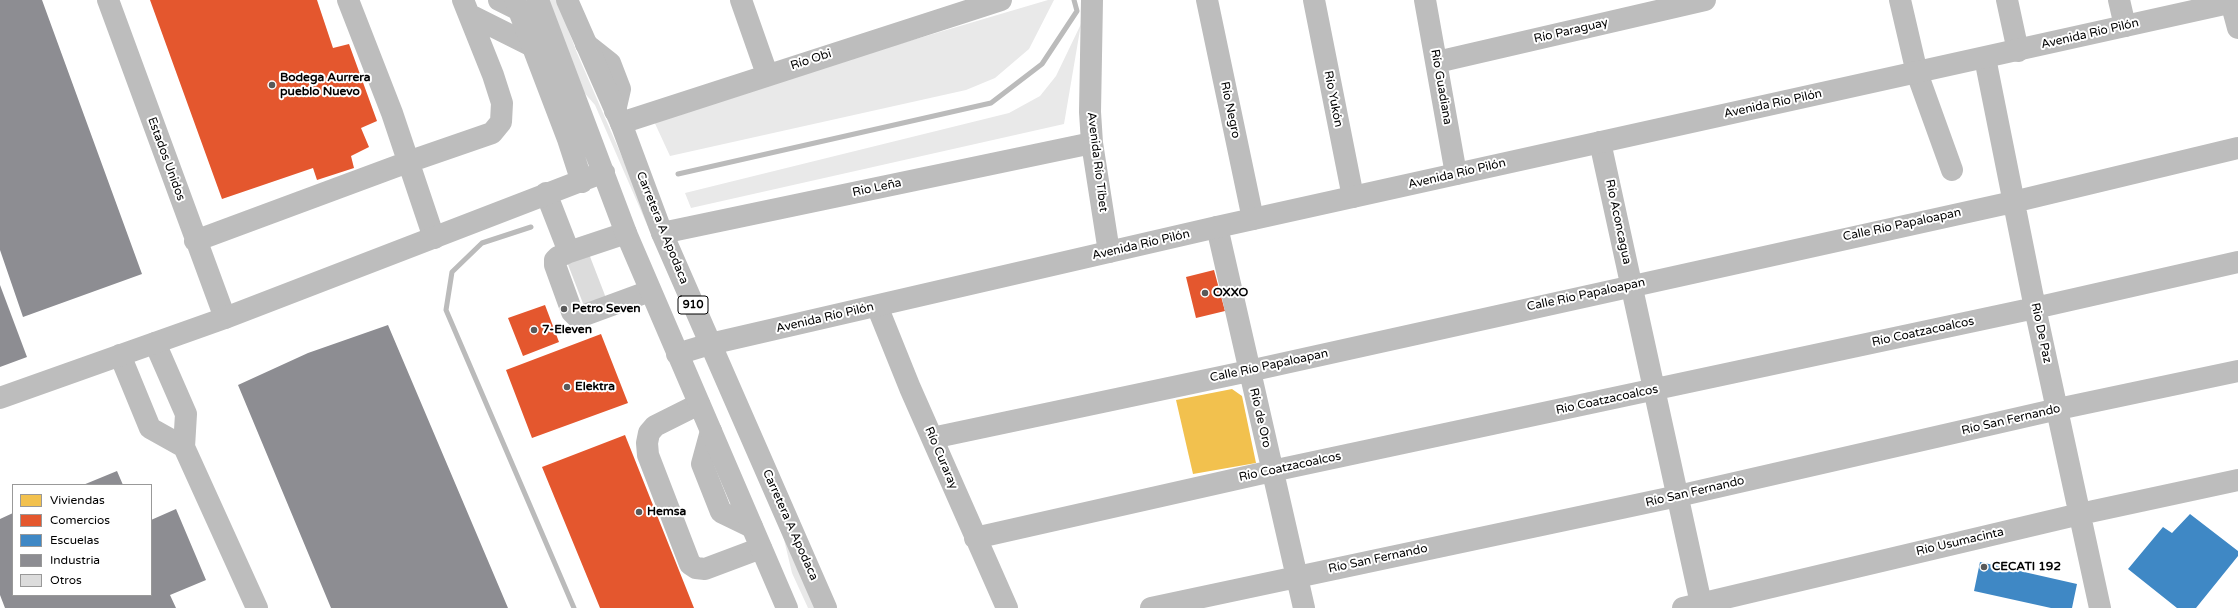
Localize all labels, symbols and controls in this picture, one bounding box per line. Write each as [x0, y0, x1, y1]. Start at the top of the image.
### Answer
street label: Río Paraguay [1532, 15, 1610, 47]
street label: Avenida Río Pilón [2040, 16, 2140, 52]
street label: Río Obi [789, 47, 833, 73]
street label: Río Guadiana [1427, 48, 1455, 126]
street label: Río Yukón [1320, 70, 1346, 128]
place label: Bodega Aurrera pueblo Nuevo [280, 71, 371, 99]
marker: Bodega Aurrera pueblo Nuevo [267, 80, 277, 90]
street label: Río Negro [1217, 80, 1243, 140]
street label: Avenida Río Pilón [1723, 87, 1823, 121]
street label: Avenida Río Tíbet [1084, 111, 1110, 213]
street label: Estados Unidos [144, 115, 188, 203]
street label: Avenida Río Pilón [1407, 156, 1507, 192]
street label: Carretera A Apodaca [633, 170, 691, 286]
street label: Rio Leña [851, 176, 903, 200]
street label: Río Aconcagua [1602, 178, 1634, 266]
street label: Calle Río Papaloapan [1842, 205, 1962, 245]
street label: Avenida Río Pilón [1091, 227, 1191, 263]
street label: Calle Río Papaloapan [1526, 275, 1646, 315]
place label: OXXO [1213, 286, 1248, 300]
marker: OXXO [1200, 288, 1210, 298]
road number: 910 [678, 296, 708, 314]
street label: Avenida Río Pilón [775, 300, 875, 336]
place label: Petro Seven [572, 302, 641, 316]
street label: Rio De Paz [2028, 302, 2054, 364]
marker: Petro Seven [559, 304, 569, 314]
street label: Río Coatzacoalcos [1871, 314, 1975, 350]
place label: 7-Eleven [542, 323, 592, 337]
marker: 7-Eleven [529, 325, 539, 335]
street label: Calle Río Papaloapan [1209, 346, 1329, 386]
place label: Elektra [575, 380, 615, 394]
marker: Elektra [562, 382, 572, 392]
street label: Río Coatzacoalcos [1555, 382, 1659, 418]
street label: Río de Oro [1246, 387, 1274, 449]
street label: Río San Fernando [1960, 402, 2062, 438]
street label: Río Curaray [921, 425, 961, 491]
street label: Río Coatzacoalcos [1238, 449, 1342, 485]
street label: Carretera A Apodaca [759, 467, 821, 583]
street label: Río San Fernando [1644, 474, 1746, 510]
legend [12, 484, 152, 596]
text: Viviendas [50, 493, 105, 507]
place label: Hemsa [647, 505, 686, 519]
marker: Hemsa [634, 507, 644, 517]
text: Comercios [50, 513, 110, 527]
street label: Río Usumacinta [1915, 525, 2005, 559]
text: Escuelas [50, 533, 99, 547]
street label: Río San Fernando [1327, 541, 1429, 577]
text: Industria [50, 553, 100, 567]
place label: CECATI 192 [1992, 560, 2061, 574]
marker: CECATI 192 [1979, 562, 1989, 572]
text: Otros [50, 573, 82, 587]

